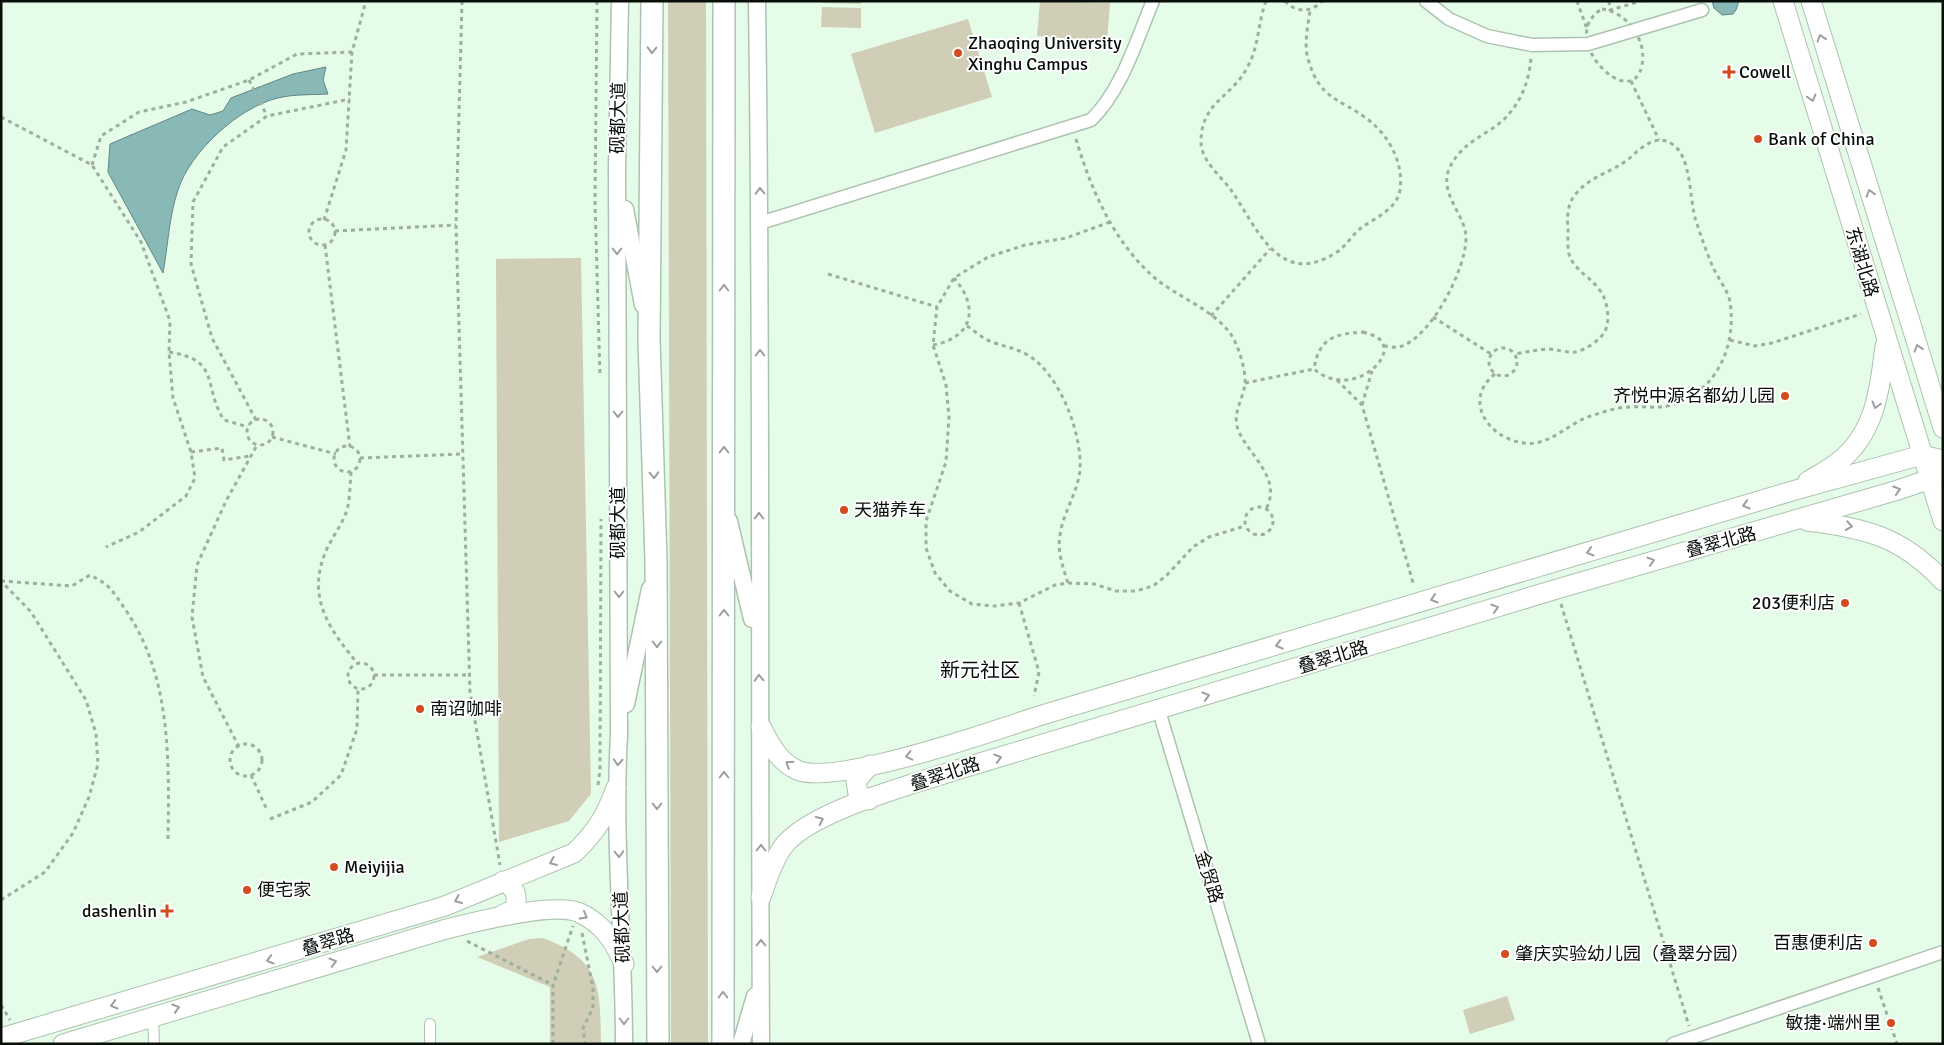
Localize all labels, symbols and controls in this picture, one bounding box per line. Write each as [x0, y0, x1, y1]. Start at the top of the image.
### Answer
place label: Zhaoqing University Xinghu Campus [968, 32, 1122, 75]
one-way arrow [1817, 34, 1827, 42]
one-way arrow [647, 46, 657, 54]
marker: Zhaoqing University Xinghu Campus [952, 47, 964, 59]
place label: Cowell [1739, 61, 1791, 83]
marker: Cowell [1723, 66, 1735, 78]
street label: 砚都大道 [606, 82, 630, 154]
one-way arrow [1807, 94, 1817, 102]
place label: Bank of China [1768, 128, 1875, 150]
marker: Bank of China [1752, 133, 1764, 145]
one-way arrow [754, 187, 765, 195]
one-way arrow [1865, 189, 1875, 197]
street label: 东湖北路 [1841, 224, 1883, 300]
one-way arrow [612, 248, 622, 256]
one-way arrow [719, 283, 729, 291]
one-way arrow [1913, 344, 1923, 353]
one-way arrow [754, 349, 765, 357]
place label: 齐悦中源名都幼儿园 [1613, 385, 1775, 407]
marker: 齐悦中源名都幼儿园 [1779, 390, 1791, 402]
one-way arrow [1871, 401, 1882, 409]
one-way arrow [613, 410, 623, 418]
one-way arrow [719, 446, 729, 454]
one-way arrow [648, 472, 659, 480]
one-way arrow [1893, 486, 1901, 496]
street label: 砚都大道 [607, 487, 629, 559]
place label: 天猫养车 [854, 499, 926, 521]
one-way arrow [1742, 500, 1750, 510]
marker: 天猫养车 [838, 504, 850, 516]
one-way arrow [754, 512, 764, 520]
one-way arrow [1844, 521, 1853, 531]
street label: 叠翠北路 [1683, 522, 1759, 562]
one-way arrow [1586, 547, 1595, 557]
one-way arrow [1646, 557, 1654, 567]
one-way arrow [614, 590, 624, 598]
place label: 203便利店 [1752, 592, 1835, 614]
one-way arrow [1431, 593, 1439, 603]
marker: 203便利店 [1839, 597, 1851, 609]
one-way arrow [1490, 603, 1499, 613]
one-way arrow [719, 608, 729, 616]
street label: 叠翠北路 [1295, 636, 1371, 678]
one-way arrow [652, 640, 662, 648]
one-way arrow [1275, 640, 1283, 650]
district label: 新元社区 [940, 658, 1020, 683]
one-way arrow [754, 674, 765, 682]
one-way arrow [1201, 692, 1209, 702]
place label: 南诏咖啡 [430, 698, 502, 720]
marker: 南诏咖啡 [414, 703, 426, 715]
one-way arrow [904, 750, 913, 761]
street label: 叠翠北路 [907, 752, 983, 796]
one-way arrow [994, 753, 1002, 763]
one-way arrow [612, 758, 623, 766]
one-way arrow [785, 761, 794, 770]
one-way arrow [719, 771, 729, 778]
one-way arrow [652, 802, 662, 810]
one-way arrow [815, 816, 824, 826]
one-way arrow [756, 844, 766, 852]
street label: 金贸路 [1191, 848, 1227, 906]
one-way arrow [614, 851, 624, 859]
one-way arrow [549, 855, 558, 866]
place label: Meiyijia [344, 856, 405, 878]
marker: Meiyijia [328, 861, 340, 873]
place label: 便宅家 [257, 879, 311, 901]
marker: 便宅家 [241, 884, 253, 896]
street label: 砚都大道 [610, 891, 634, 963]
one-way arrow [454, 894, 463, 905]
place label: dashenlin [82, 900, 157, 922]
marker: dashenlin [161, 905, 173, 917]
one-way arrow [578, 909, 587, 919]
street label: 叠翠路 [299, 924, 357, 960]
place label: 百惠便利店 [1773, 932, 1863, 954]
marker: 百惠便利店 [1867, 937, 1879, 949]
one-way arrow [756, 938, 766, 946]
place label: 肇庆实验幼儿园（叠翠分园） [1515, 943, 1749, 965]
marker: 肇庆实验幼儿园（叠翠分园） [1499, 948, 1511, 960]
one-way arrow [266, 954, 274, 964]
one-way arrow [328, 957, 337, 967]
one-way arrow [652, 965, 662, 973]
one-way arrow [718, 991, 728, 998]
one-way arrow [109, 999, 118, 1010]
one-way arrow [171, 1004, 180, 1014]
place label: 敏捷·端州里 [1786, 1012, 1881, 1034]
marker: 敏捷·端州里 [1885, 1017, 1897, 1029]
one-way arrow [619, 1018, 629, 1025]

